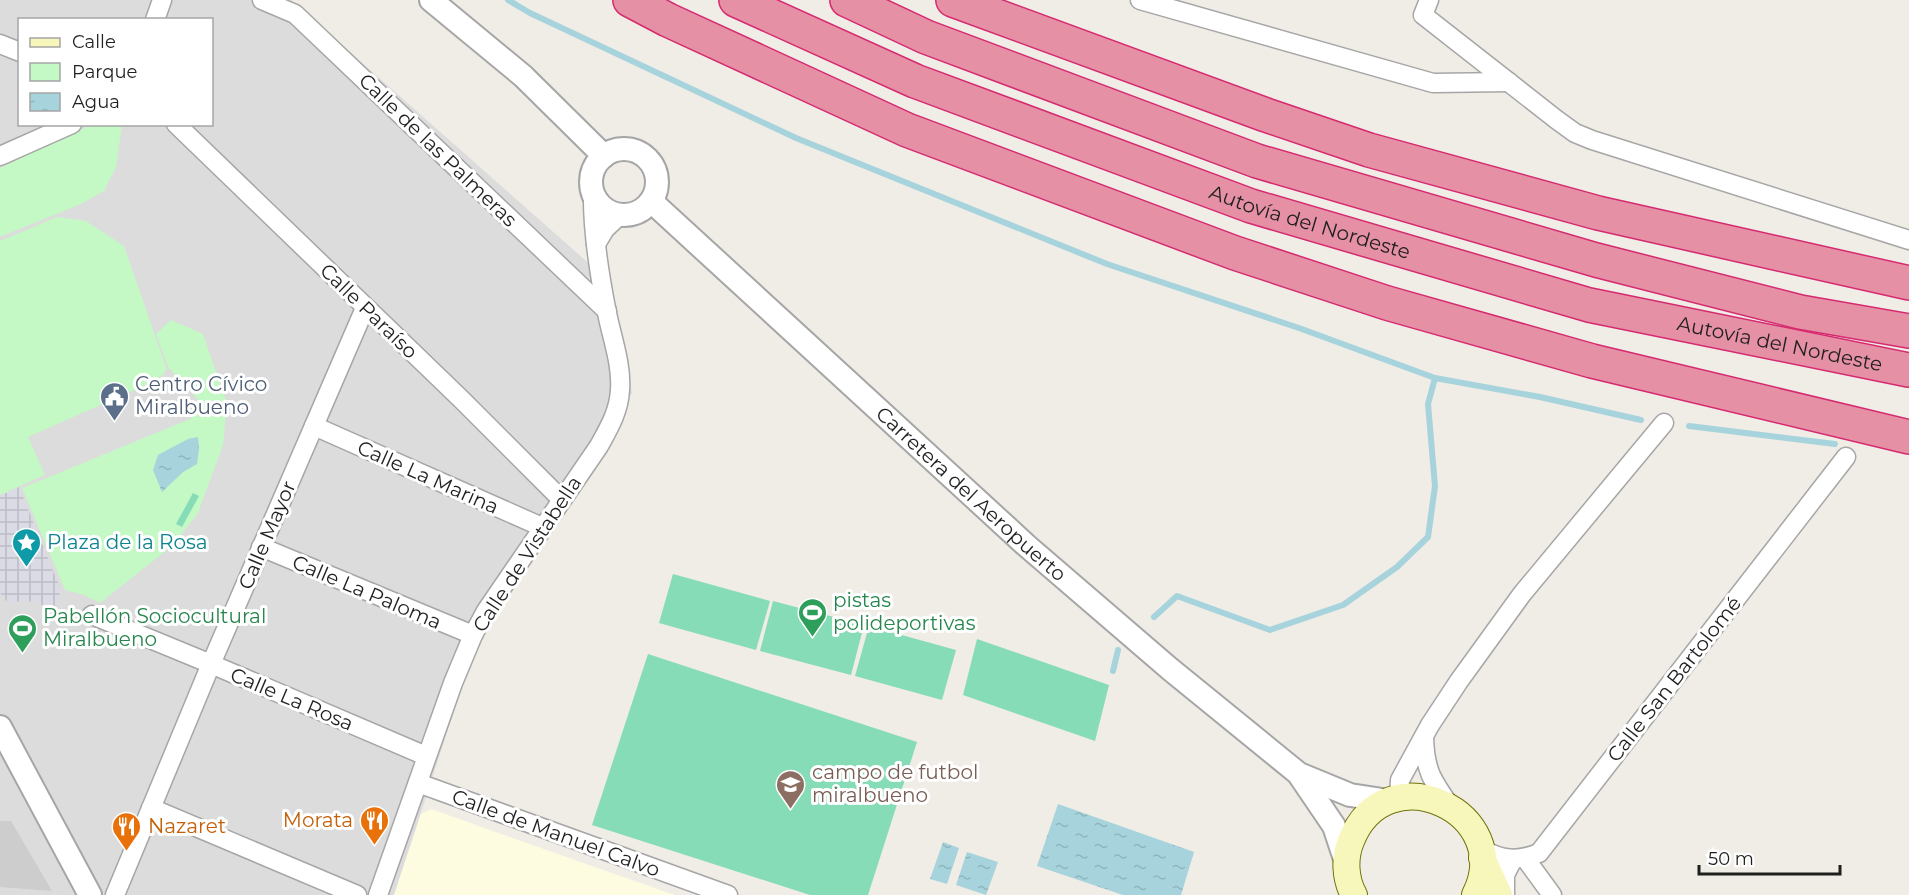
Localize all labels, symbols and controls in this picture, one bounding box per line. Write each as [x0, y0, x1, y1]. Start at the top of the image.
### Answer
legend [18, 18, 213, 126]
text: Calle [72, 31, 116, 53]
text: Parque [72, 61, 138, 83]
street label: Calle de las Palmeras [354, 68, 522, 232]
text: Agua [72, 91, 120, 113]
street label: Autovía del Nordeste [1206, 180, 1413, 264]
street label: Calle Paraíso [315, 258, 423, 364]
street label: Autovía del Nordeste [1675, 311, 1885, 376]
place label: Centro Cívico Miralbueno [135, 372, 267, 419]
public building icon: Centro Cívico Miralbueno [98, 380, 130, 422]
street label: Carretera del Aeropuerto [871, 402, 1071, 586]
street label: Calle La Marina [354, 435, 502, 519]
street label: Calle de Vistabella [468, 471, 586, 637]
street label: Calle Mayor [233, 477, 301, 593]
place icon: Plaza de la Rosa [10, 526, 42, 568]
place label: Plaza de la Rosa [47, 530, 208, 554]
street label: Calle La Paloma [289, 550, 445, 634]
place label: pistas polideportivas [833, 588, 976, 635]
street label: Calle San Bartolomé [1602, 591, 1746, 767]
sports icon: pistas polideportivas [796, 596, 828, 638]
place label: Pabellón Sociocultural Miralbueno [43, 604, 266, 651]
sports icon: Pabellón Sociocultural Miralbueno [6, 612, 38, 654]
street label: Calle La Rosa [227, 662, 357, 736]
place label: campo de futbol miralbueno [812, 760, 978, 807]
school or university icon: campo de futbol miralbueno [775, 768, 807, 810]
street label: Calle de Manuel Calvo [449, 784, 663, 882]
restaurant icon: Morata [358, 804, 390, 846]
place label: Morata [283, 808, 353, 832]
restaurant icon: Nazaret [111, 810, 143, 852]
place label: Nazaret [148, 814, 226, 838]
scale bar [1699, 838, 1840, 876]
text: 50 m [1708, 848, 1754, 870]

